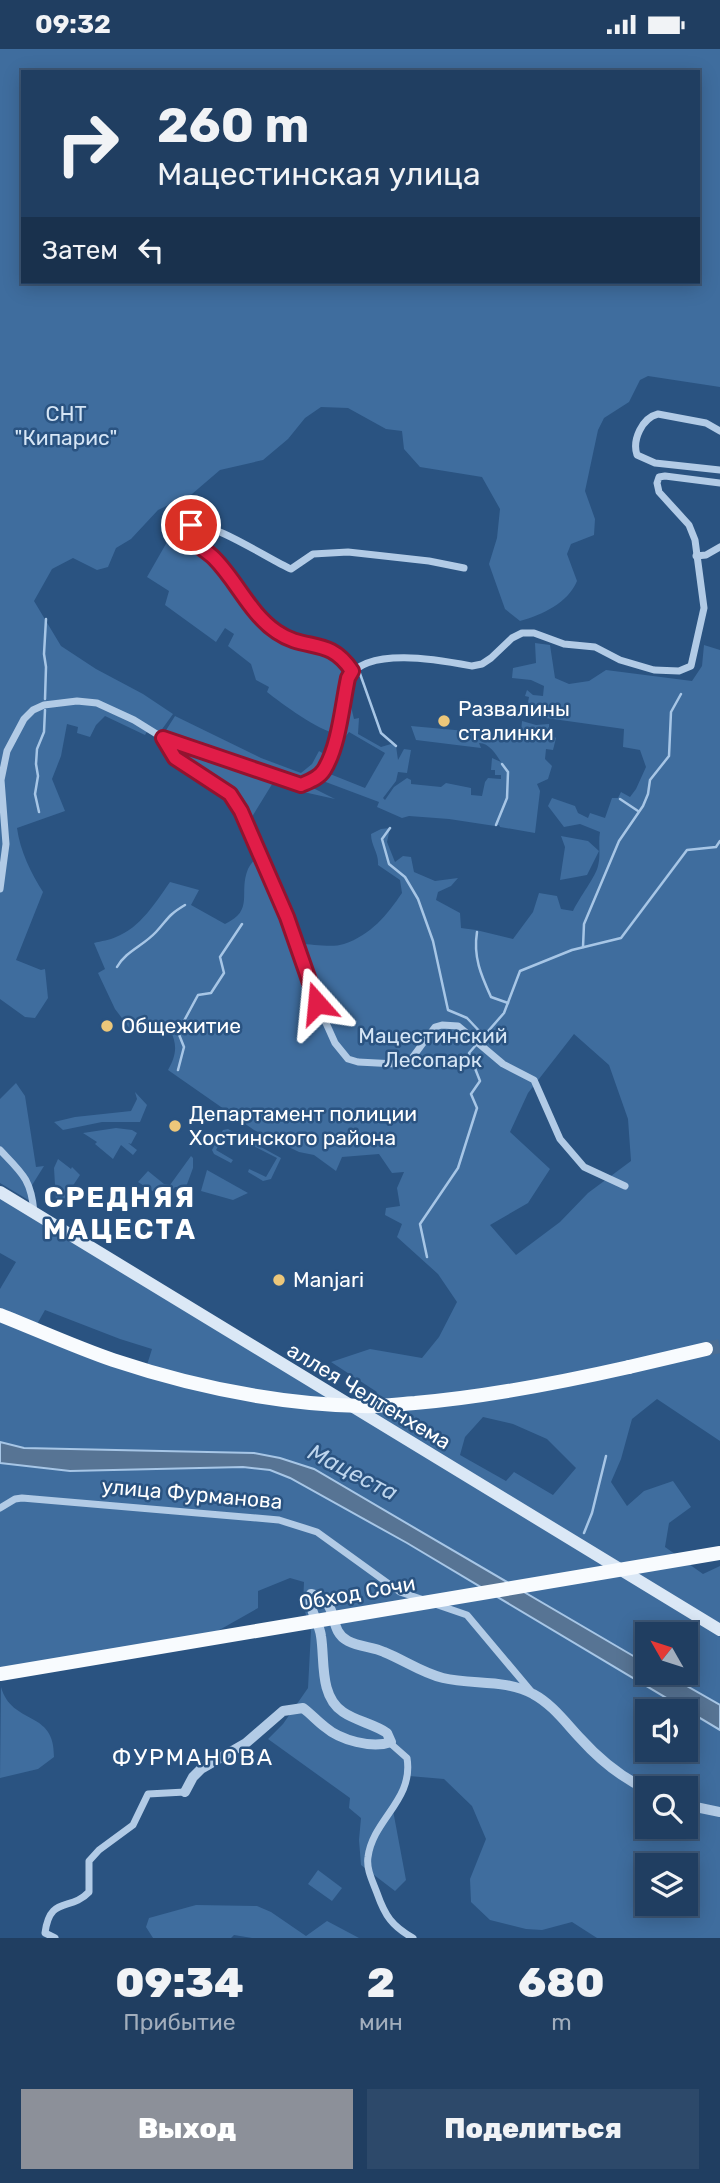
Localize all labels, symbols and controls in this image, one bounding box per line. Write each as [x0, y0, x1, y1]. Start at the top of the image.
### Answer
text: 09:32 [35, 9, 111, 40]
text: 260 m [157, 96, 309, 154]
icon: right [42, 98, 133, 189]
text: Мацестинская улица [157, 155, 481, 193]
icon: left [132, 231, 170, 269]
text: Затем [42, 235, 118, 266]
park label: СНТ "Кипарис" [15, 401, 117, 450]
pin [161, 495, 221, 555]
icon: arrive [172, 506, 210, 544]
place label: Развалины сталинки [458, 696, 570, 745]
marker: Развалины сталинки [436, 713, 452, 729]
position arrow [280, 966, 354, 1040]
place label: Общежитие [121, 1013, 241, 1038]
marker: Общежитие [99, 1018, 115, 1034]
park label: Мацестинский Лесопарк [358, 1023, 508, 1072]
place label: Департамент полиции Хостинского района [189, 1101, 417, 1150]
marker: Департамент полиции Хостинского района [167, 1118, 183, 1134]
district label: СРЕДНЯЯ МАЦЕСТА [43, 1181, 197, 1246]
place label: Manjari [293, 1267, 364, 1292]
marker: Manjari [271, 1272, 287, 1288]
street label: аллея Челтенхема [283, 1337, 455, 1454]
water label: Мацеста [303, 1438, 403, 1506]
street label: улица Фурманова [100, 1473, 284, 1514]
street label: Обход Сочи [297, 1570, 417, 1615]
north arrow [635, 1622, 698, 1685]
map controls [635, 1622, 698, 1916]
button: sound [635, 1699, 698, 1762]
district label: ФУРМАНОВА [112, 1743, 274, 1771]
button: search [635, 1776, 698, 1839]
button: layers [635, 1853, 698, 1916]
text: 09:34 [115, 1958, 244, 2008]
text: 2 [367, 1958, 395, 2008]
text: 680 [518, 1958, 605, 2008]
text: Прибытие [123, 2008, 236, 2036]
text: мин [359, 2008, 403, 2036]
text: m [551, 2008, 572, 2036]
button: Выход [21, 2089, 353, 2169]
button: Поделиться [367, 2089, 699, 2169]

